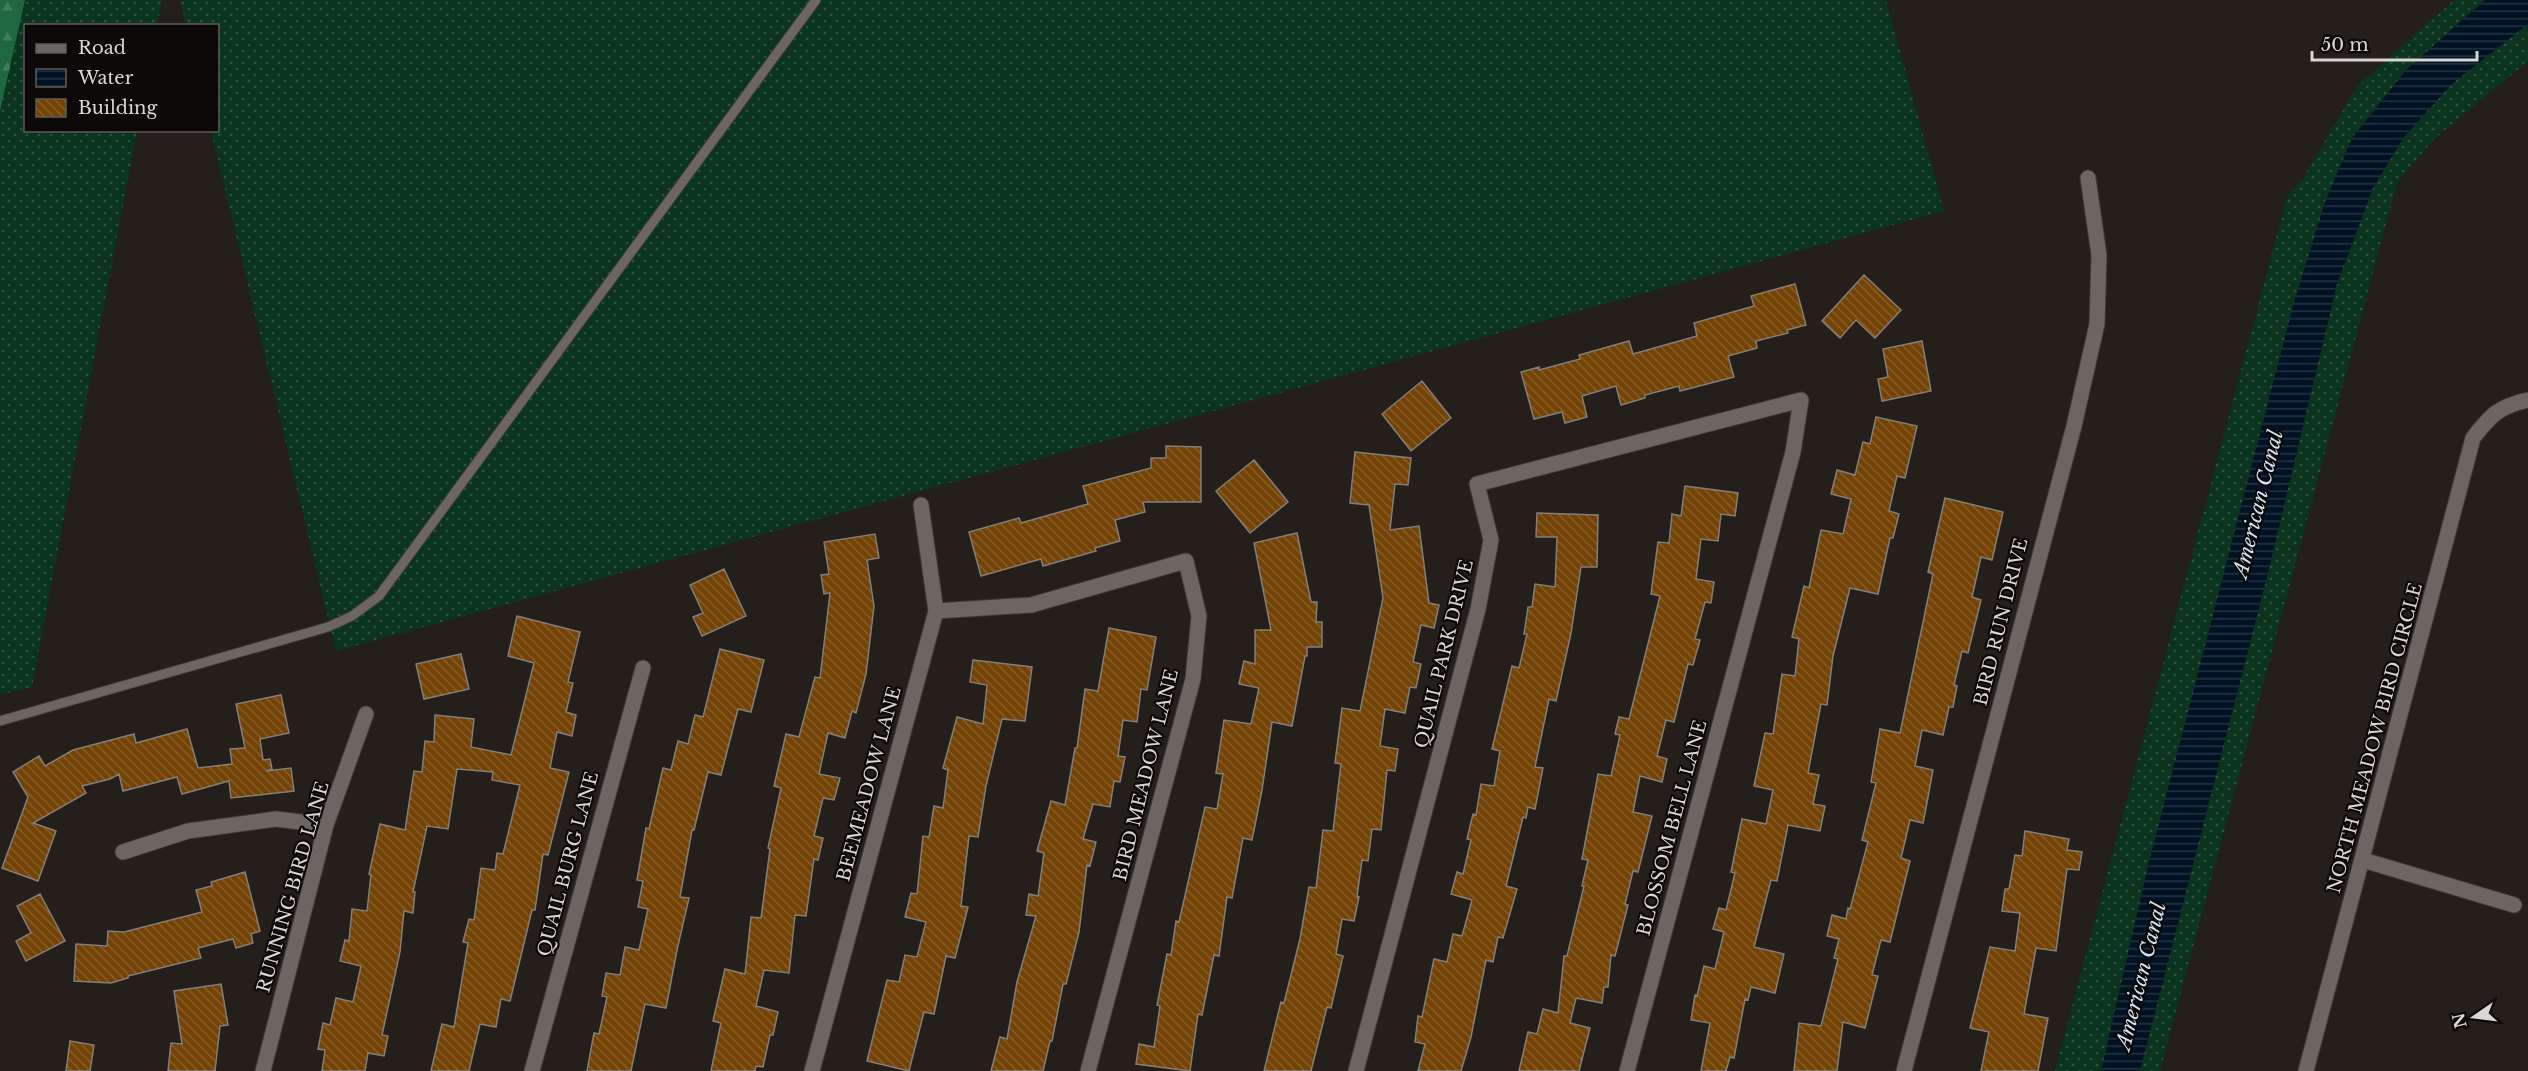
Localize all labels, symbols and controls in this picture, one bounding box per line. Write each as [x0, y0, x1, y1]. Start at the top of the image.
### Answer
legend [24, 24, 219, 132]
scale bar [2312, 24, 2477, 62]
text: 50 m [2321, 34, 2369, 56]
text: Road [78, 37, 126, 59]
text: Water [77, 67, 134, 89]
text: Building [78, 97, 157, 119]
water label: American Canal [2227, 427, 2288, 583]
street label: BIRD RUN DRIVE [1970, 536, 2032, 708]
street label: QUAIL PARK DRIVE [1410, 558, 1478, 750]
street label: NORTH MEADOW BIRD CIRCLE [2323, 580, 2427, 896]
street label: BIRD MEADOW LANE [1109, 667, 1183, 883]
street label: BEEMEADOW LANE [832, 684, 906, 884]
street label: BLOSSOM BELL LANE [1633, 718, 1711, 938]
street label: QUAIL BURG LANE [533, 769, 603, 959]
street label: RUNNING BIRD LANE [252, 779, 334, 995]
water label: American Canal [2110, 899, 2171, 1055]
north arrow [2444, 987, 2504, 1047]
text: N [2448, 1011, 2471, 1030]

